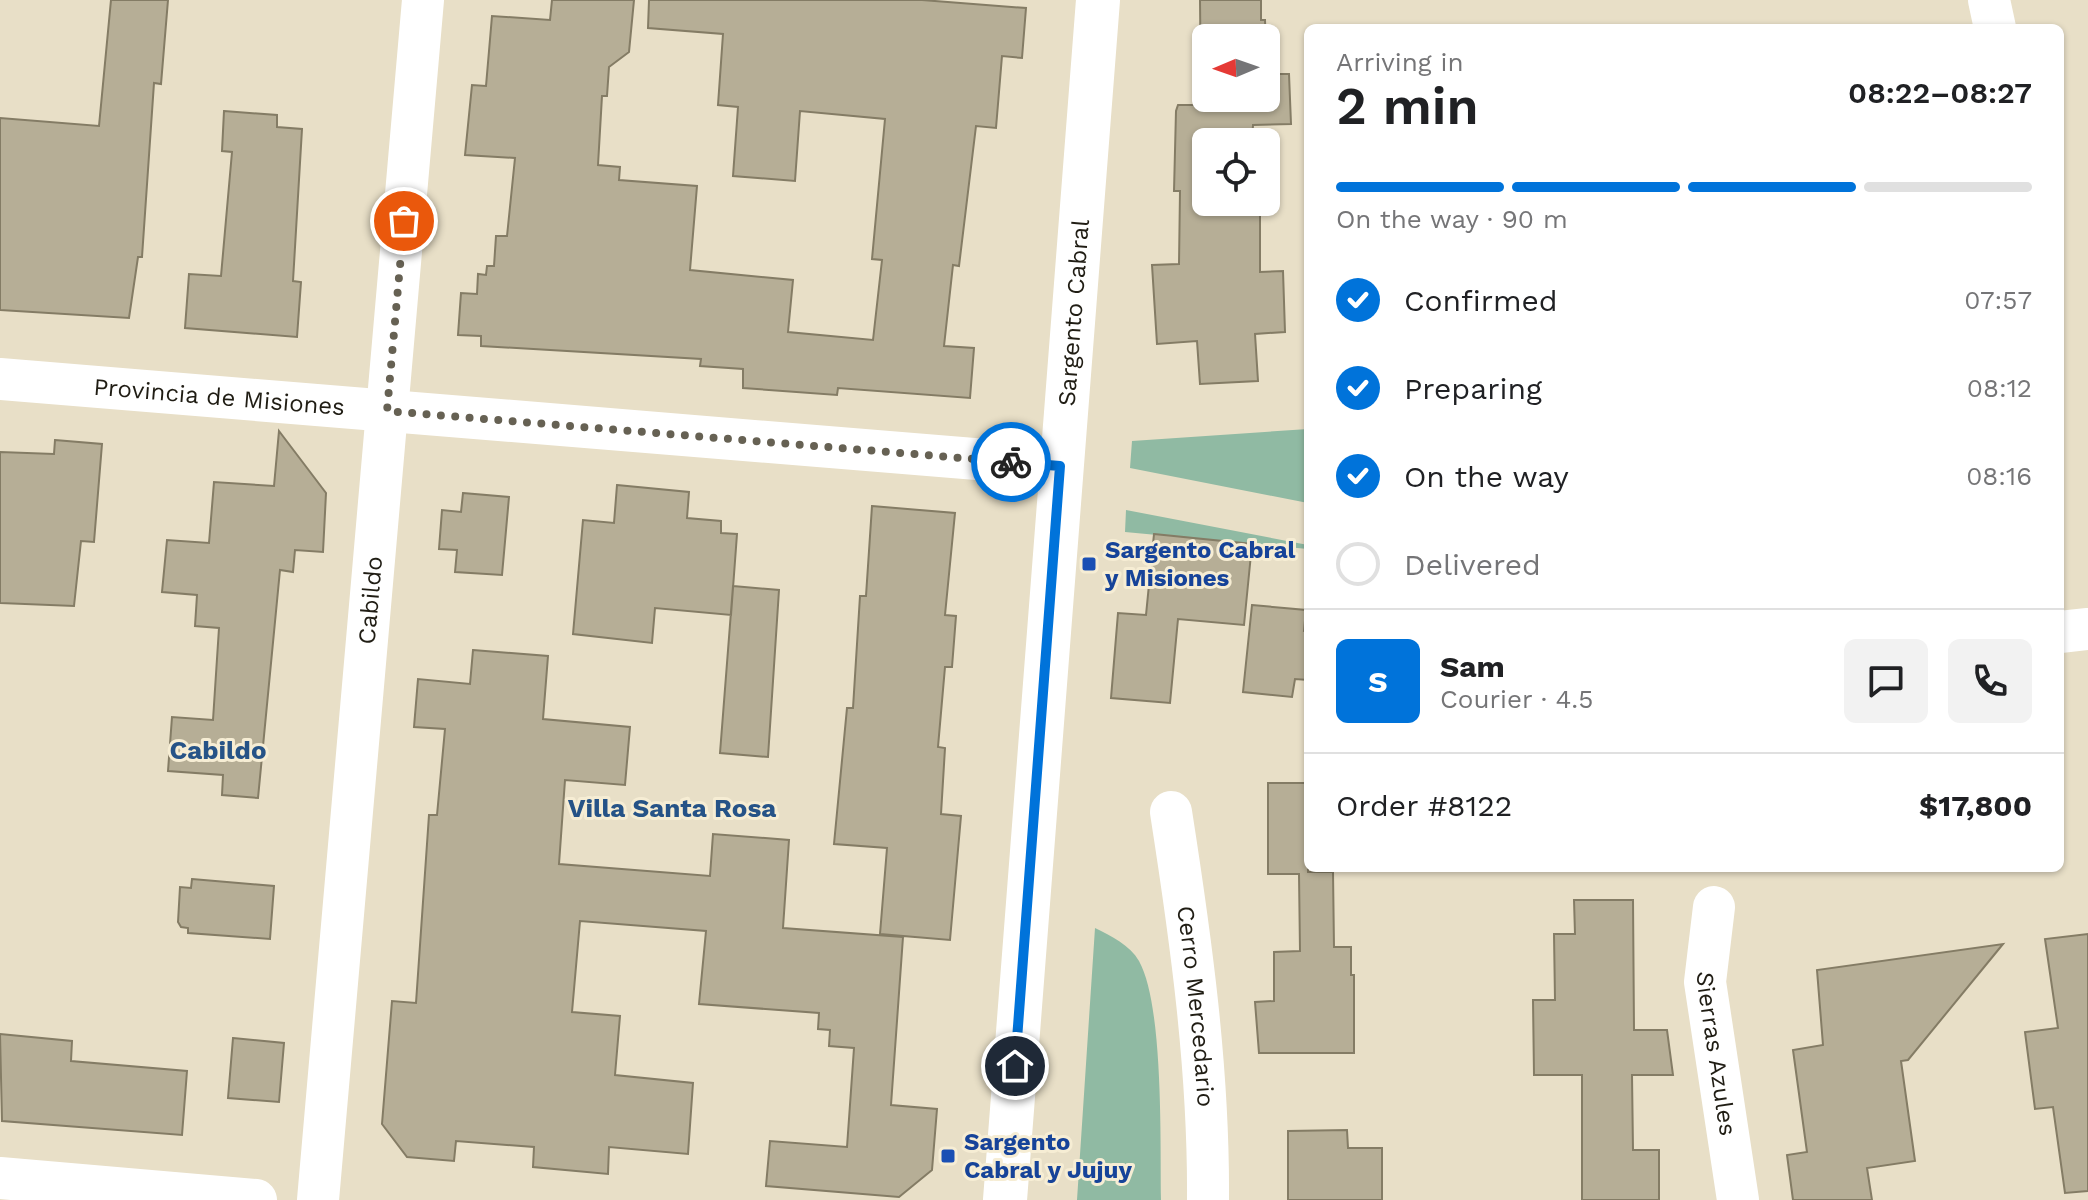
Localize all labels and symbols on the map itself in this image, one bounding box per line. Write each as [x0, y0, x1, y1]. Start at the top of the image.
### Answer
north arrow [1192, 24, 1280, 112]
pin [370, 187, 438, 255]
street label: Sargento Cabral [1053, 217, 1095, 407]
street label: Provincia de Misiones [92, 373, 346, 421]
courier [971, 422, 1051, 502]
place label: Sargento Cabral y Misiones [1104, 536, 1296, 592]
street label: Cabildo [353, 555, 388, 646]
marker: Sargento Cabral y Misiones [1080, 555, 1098, 573]
district label: Cabildo [169, 735, 267, 765]
district label: Villa Santa Rosa [568, 793, 776, 823]
street label: Cerro Mercedario [1171, 904, 1220, 1108]
street label: Sierras Azules [1691, 970, 1742, 1138]
pin [981, 1032, 1049, 1100]
place label: Sargento Cabral y Jujuy [964, 1128, 1132, 1184]
marker: Sargento Cabral y Jujuy [939, 1147, 957, 1165]

